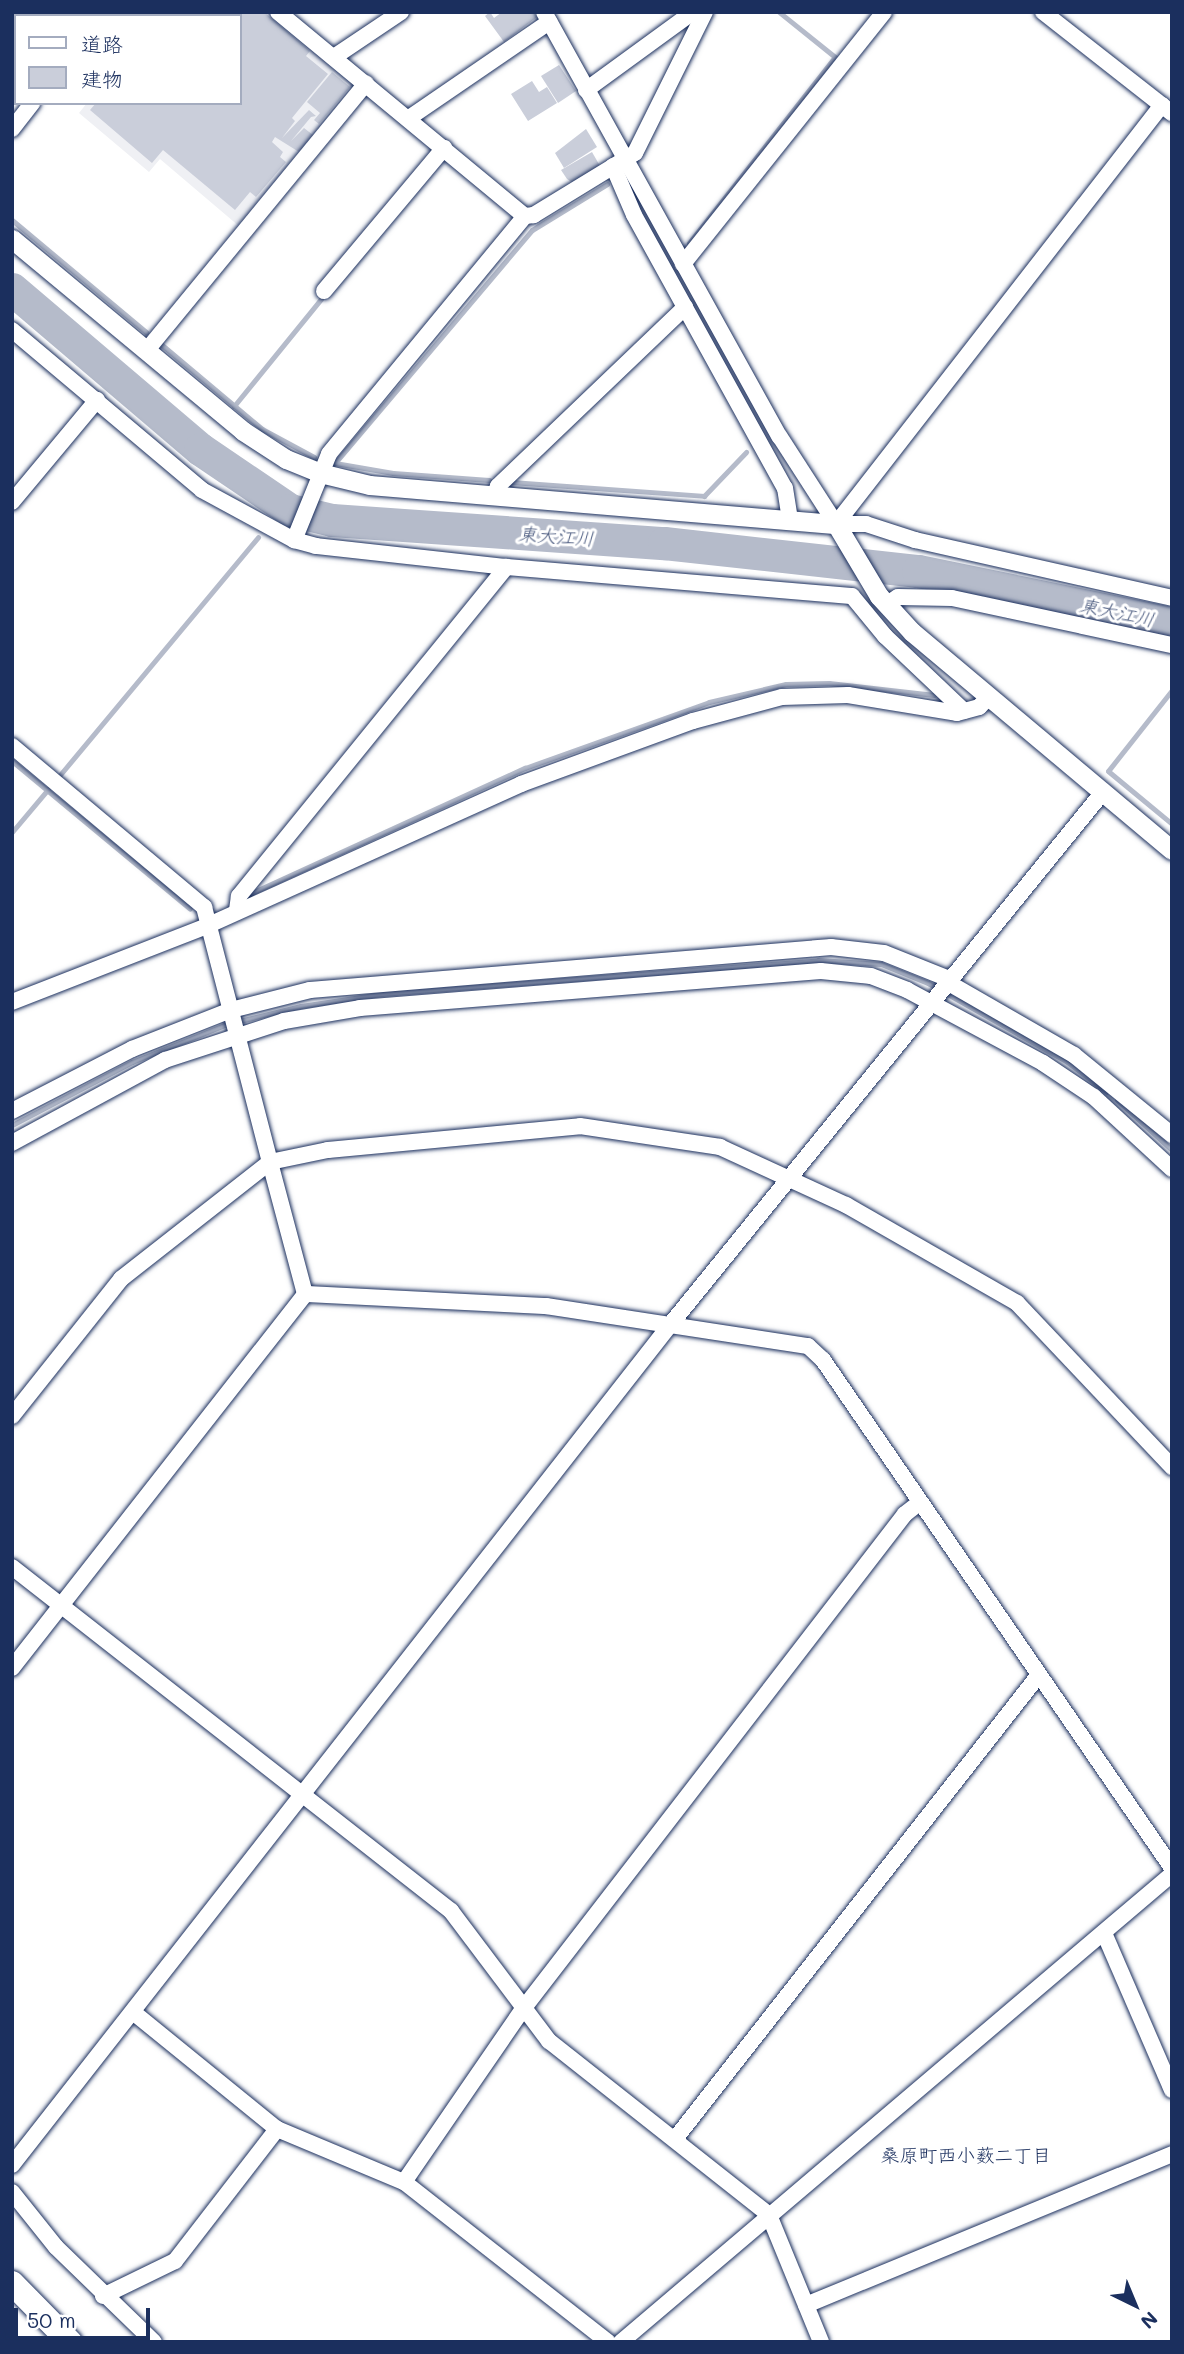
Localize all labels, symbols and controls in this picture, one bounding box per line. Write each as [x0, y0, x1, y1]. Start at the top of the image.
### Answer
legend [14, 14, 242, 105]
text: 道路 [81, 30, 123, 57]
text: 建物 [81, 65, 123, 92]
water label: 東大江川 [517, 522, 595, 550]
water label: 東大江川 [1077, 593, 1157, 631]
district label: 桑原町西小薮二丁目 [881, 2144, 1051, 2166]
north arrow [1100, 2270, 1170, 2340]
scale bar [18, 2294, 154, 2338]
text: 50 m [27, 2306, 76, 2333]
text: N [1136, 2307, 1163, 2335]

